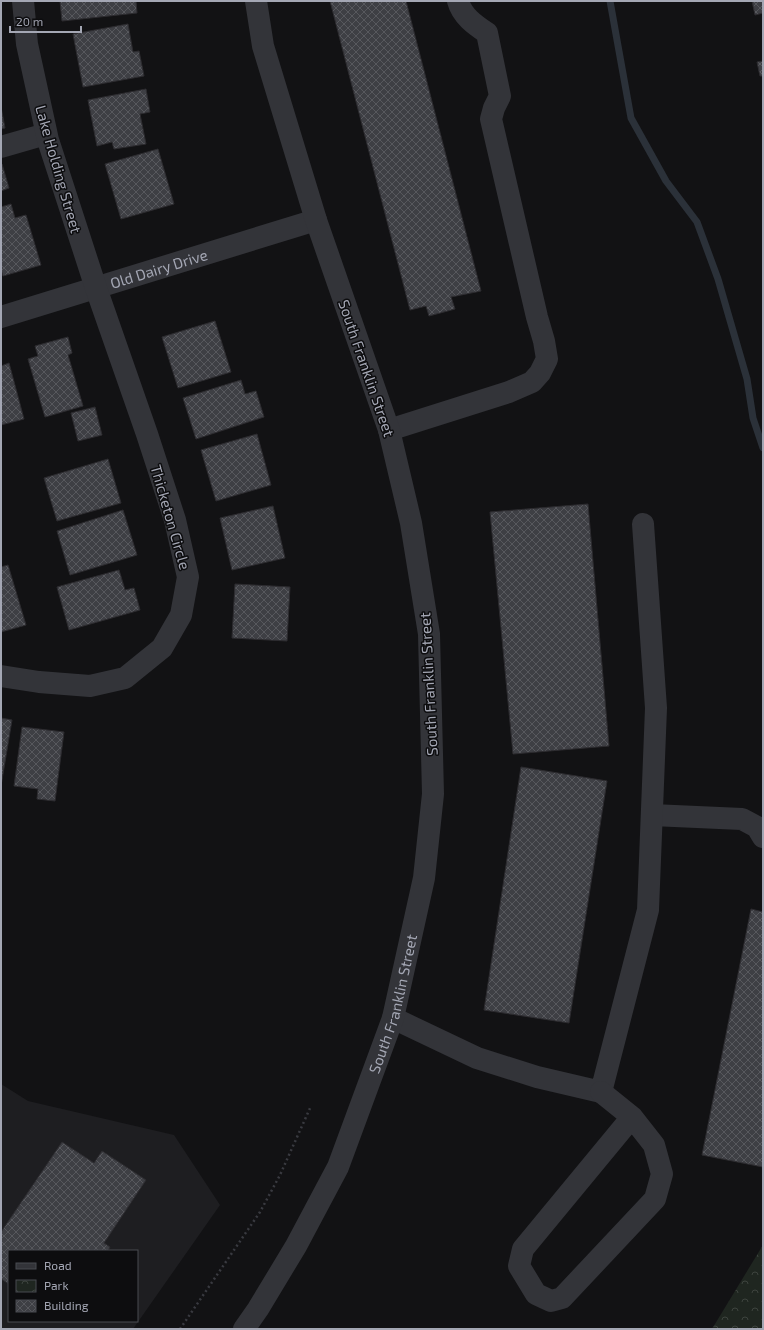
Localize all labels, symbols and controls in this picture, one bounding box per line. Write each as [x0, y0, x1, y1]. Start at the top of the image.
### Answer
scale bar [10, 8, 81, 34]
text: 20 m [16, 14, 43, 28]
street label: Lake Holding Street [32, 103, 86, 235]
street label: Old Dairy Drive [108, 245, 210, 292]
street label: South Franklin Street [335, 297, 399, 439]
street label: Thicketon Circle [147, 463, 195, 571]
street label: South Franklin Street [415, 612, 441, 756]
street label: South Franklin Street [364, 932, 420, 1076]
legend [8, 1250, 138, 1322]
text: Road [44, 1258, 72, 1272]
text: Park [44, 1278, 69, 1292]
text: Building [44, 1298, 89, 1312]

